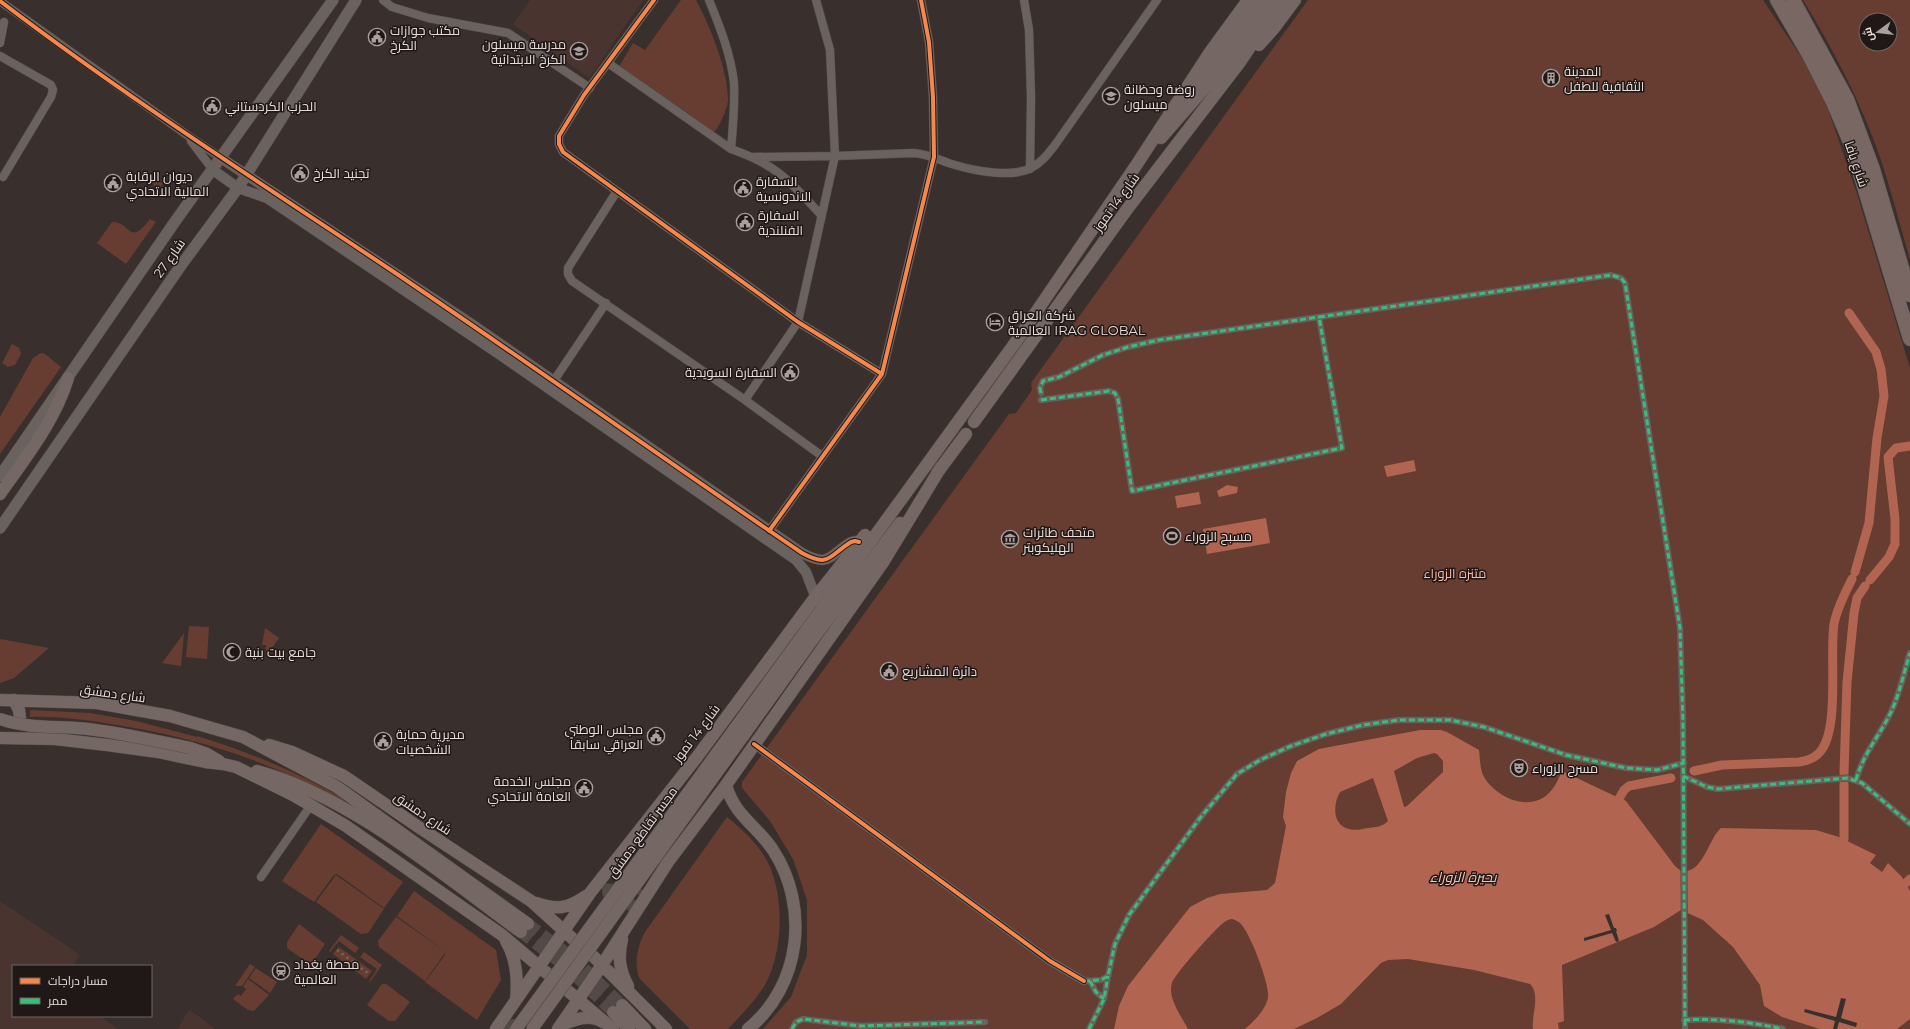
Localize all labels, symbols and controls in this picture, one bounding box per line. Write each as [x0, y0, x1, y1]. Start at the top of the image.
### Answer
north arrow [1858, 12, 1898, 52]
place label: مكتب جوازات الكرخ [390, 22, 460, 54]
text: ش [1860, 26, 1877, 43]
public building icon: مكتب جوازات الكرخ [367, 27, 387, 47]
place label: مدرسة ميسلون الكرخ الابتدائية [482, 36, 566, 68]
school or university icon: مدرسة ميسلون الكرخ الابتدائية [569, 41, 589, 61]
place label: المدينة الثقافية للطفل [1564, 63, 1644, 94]
building icon: المدينة الثقافية للطفل [1541, 68, 1561, 88]
place label: روضة وحظانة ميسلون [1124, 81, 1195, 112]
school or university icon: روضة وحظانة ميسلون [1101, 86, 1121, 106]
public building icon: الحزب الكردستاني [202, 96, 222, 116]
place label: الحزب الكردستاني [225, 98, 317, 117]
street label: شارع يافا [1841, 139, 1872, 189]
public building icon: تجنيد الكرخ [290, 163, 310, 183]
place label: تجنيد الكرخ [313, 165, 370, 182]
place label: ديوان الرقابة المالية الاتحادي [126, 168, 209, 202]
street label: شارع 14 تموز [1089, 170, 1143, 236]
public building icon: ديوان الرقابة المالية الاتحادي [103, 173, 123, 193]
place label: السفارة الاندونسية [756, 173, 811, 204]
public building icon: السفارة الاندونسية [733, 178, 753, 198]
place label: السفارة الفنلندية [758, 207, 803, 238]
public building icon: السفارة الفنلندية [735, 212, 755, 232]
street label: شارع 27 [150, 236, 189, 281]
place label: شركة العراق العالمية IRAG GLOBAL [1008, 307, 1146, 338]
hotel icon: شركة العراق العالمية IRAG GLOBAL [985, 312, 1005, 332]
public building icon: السفارة السويدية [780, 362, 800, 382]
place label: السفارة السويدية [685, 364, 777, 380]
place label: متحف طائرات الهليكوبتر [1022, 524, 1095, 555]
sports icon: مسبح الزوراء [1162, 526, 1182, 546]
place label: مسبح الزوراء [1185, 528, 1252, 545]
museum icon: متحف طائرات الهليكوبتر [1000, 529, 1020, 549]
park label: متنزه الزوراء [1424, 565, 1486, 581]
mosque icon: جامع بيت بنية [222, 642, 242, 662]
place label: جامع بيت بنية [245, 644, 316, 661]
public building icon: دائرة المشاريع [879, 661, 899, 681]
place label: دائرة المشاريع [902, 663, 977, 680]
street label: شارع دمشق [79, 680, 147, 707]
street label: شارع 14 تموز [668, 701, 724, 767]
place label: مجلس الوطني العراقي سابقاً [565, 721, 643, 755]
place label: مديرية حماية الشخصيات [396, 726, 465, 757]
public building icon: مجلس الوطني العراقي سابقاً [646, 726, 666, 746]
public building icon: مديرية حماية الشخصيات [373, 731, 393, 751]
theatre icon: مسرح الزوراء [1509, 758, 1529, 778]
place label: مسرح الزوراء [1532, 760, 1598, 777]
place label: مجلس الخدمة العامة الاتحادي [488, 773, 571, 807]
public building icon: مجلس الخدمة العامة الاتحادي [574, 778, 594, 798]
street label: مجسر تقاطع دمشق [604, 783, 681, 881]
street label: شارع دمشق [391, 788, 455, 839]
water label: بحيرة الزوراء [1430, 868, 1498, 886]
place label: محطة بغداد العالمية [294, 956, 359, 987]
station icon: محطة بغداد العالمية [271, 961, 291, 981]
legend [12, 965, 152, 1017]
text: مسار دراجات [48, 973, 108, 988]
text: ممر [47, 993, 67, 1008]

